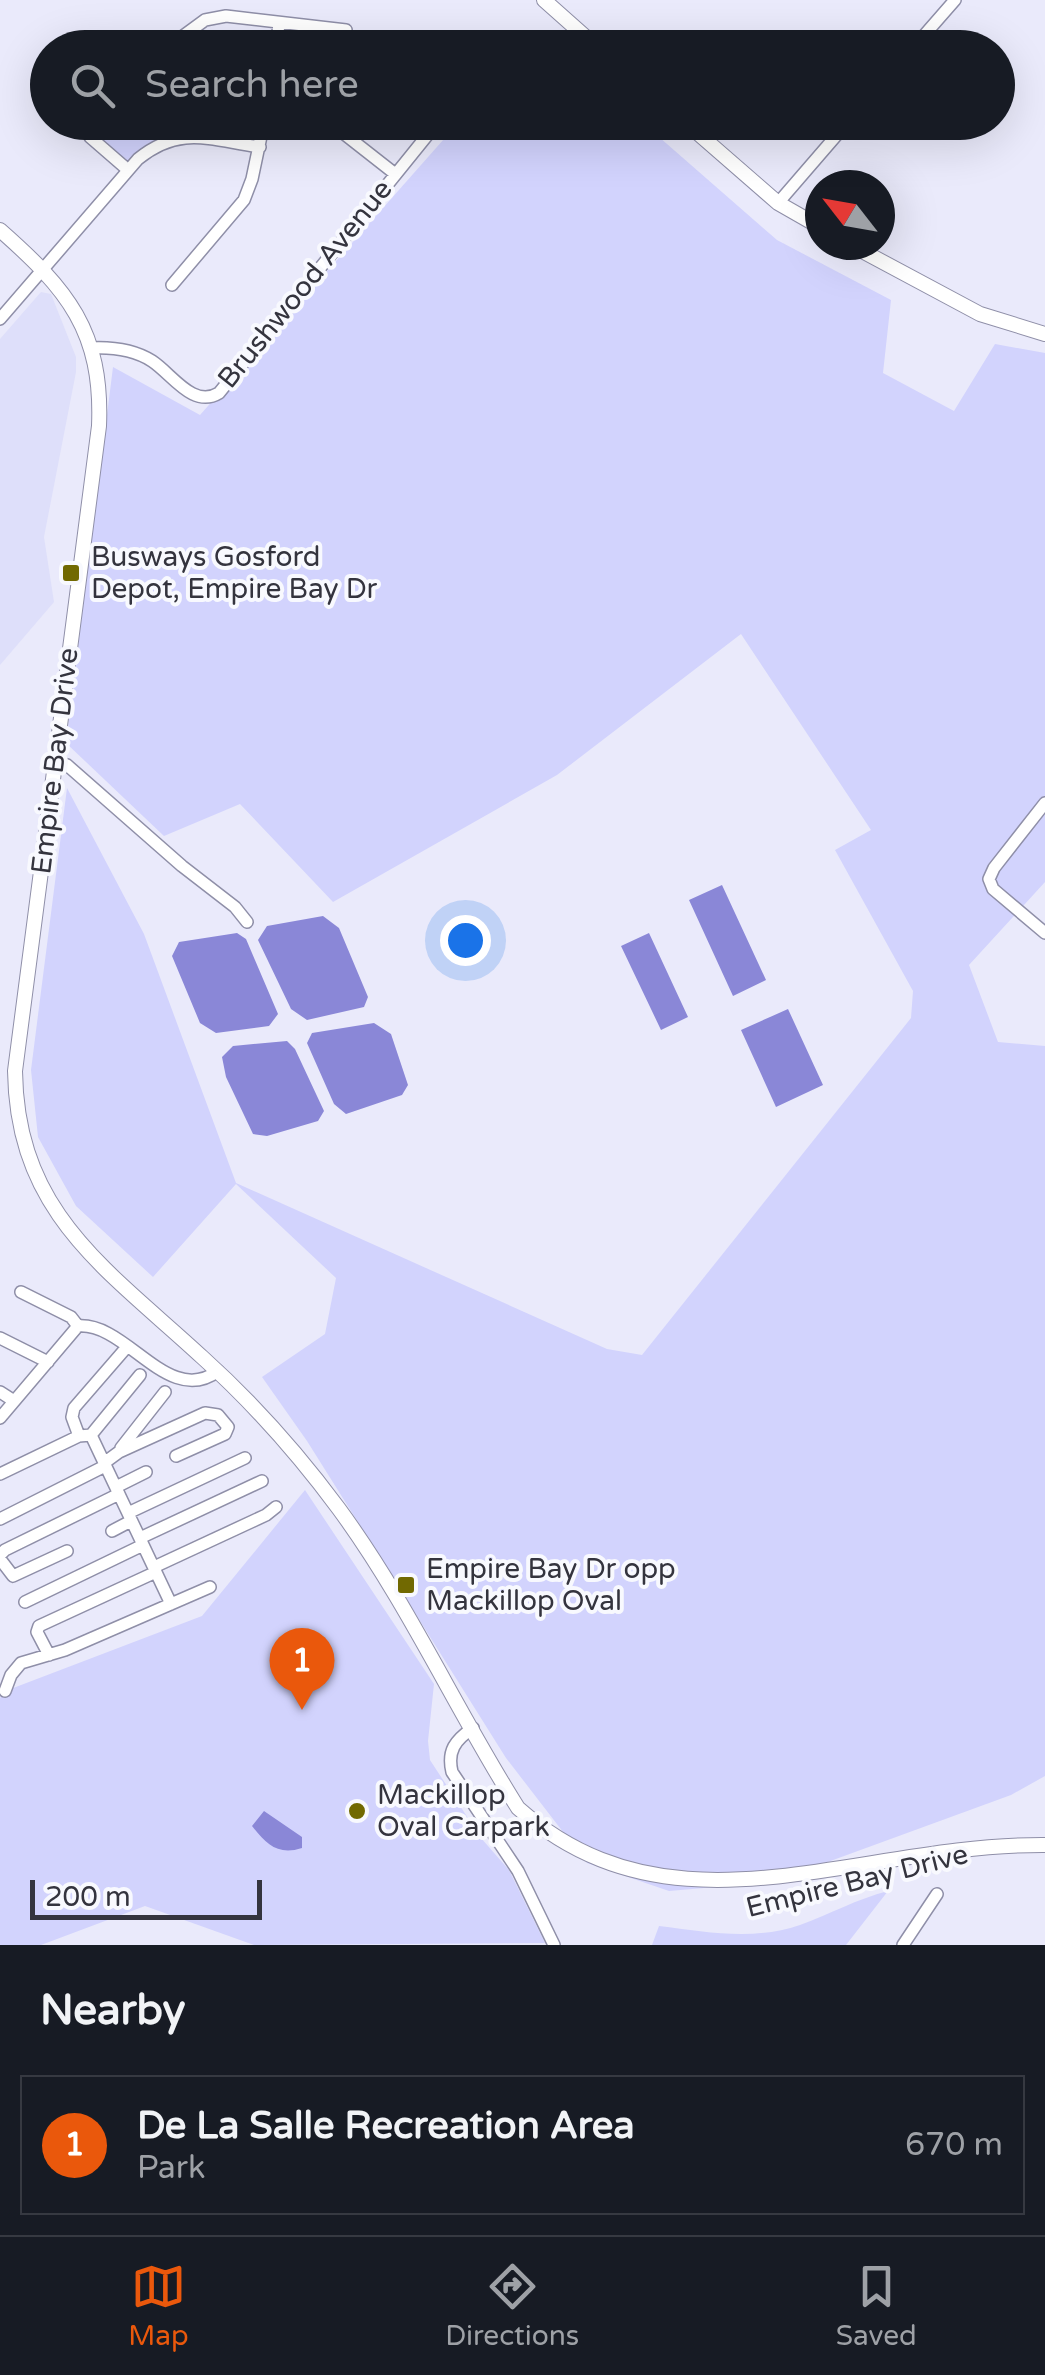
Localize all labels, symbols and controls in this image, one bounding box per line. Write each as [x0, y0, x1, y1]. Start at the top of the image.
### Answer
search box [30, 30, 1015, 140]
icon: search [65, 58, 120, 113]
text: Search here [145, 62, 359, 108]
north arrow [805, 170, 895, 260]
street label: Brushwood Avenue [210, 173, 400, 395]
place label: Busways Gosford Depot, Empire Bay Dr [91, 540, 378, 606]
marker: Busways Gosford Depot, Empire Bay Dr [60, 562, 82, 584]
street label: Empire Bay Drive [24, 646, 86, 876]
your location [440, 915, 491, 966]
place label: Empire Bay Dr opp Mackillop Oval [426, 1552, 676, 1618]
marker: Empire Bay Dr opp Mackillop Oval [395, 1574, 417, 1596]
pin: 1 [270, 1628, 334, 1710]
place label: Mackillop Oval Carpark [377, 1778, 550, 1844]
marker: Mackillop Oval Carpark [346, 1800, 368, 1822]
street label: Empire Bay Drive [742, 1837, 972, 1925]
scale bar [30, 1875, 262, 1920]
text: 200 m [45, 1880, 131, 1914]
text: Nearby [40, 1985, 185, 2036]
text: De La Salle Recreation Area [137, 2103, 635, 2149]
text: 1 [64, 2126, 85, 2164]
text: 670 m [905, 2126, 1003, 2164]
text: Park [137, 2149, 205, 2187]
tab: Map [128, 2259, 189, 2353]
tab: Directions [445, 2259, 579, 2353]
tab: Saved [836, 2259, 917, 2353]

